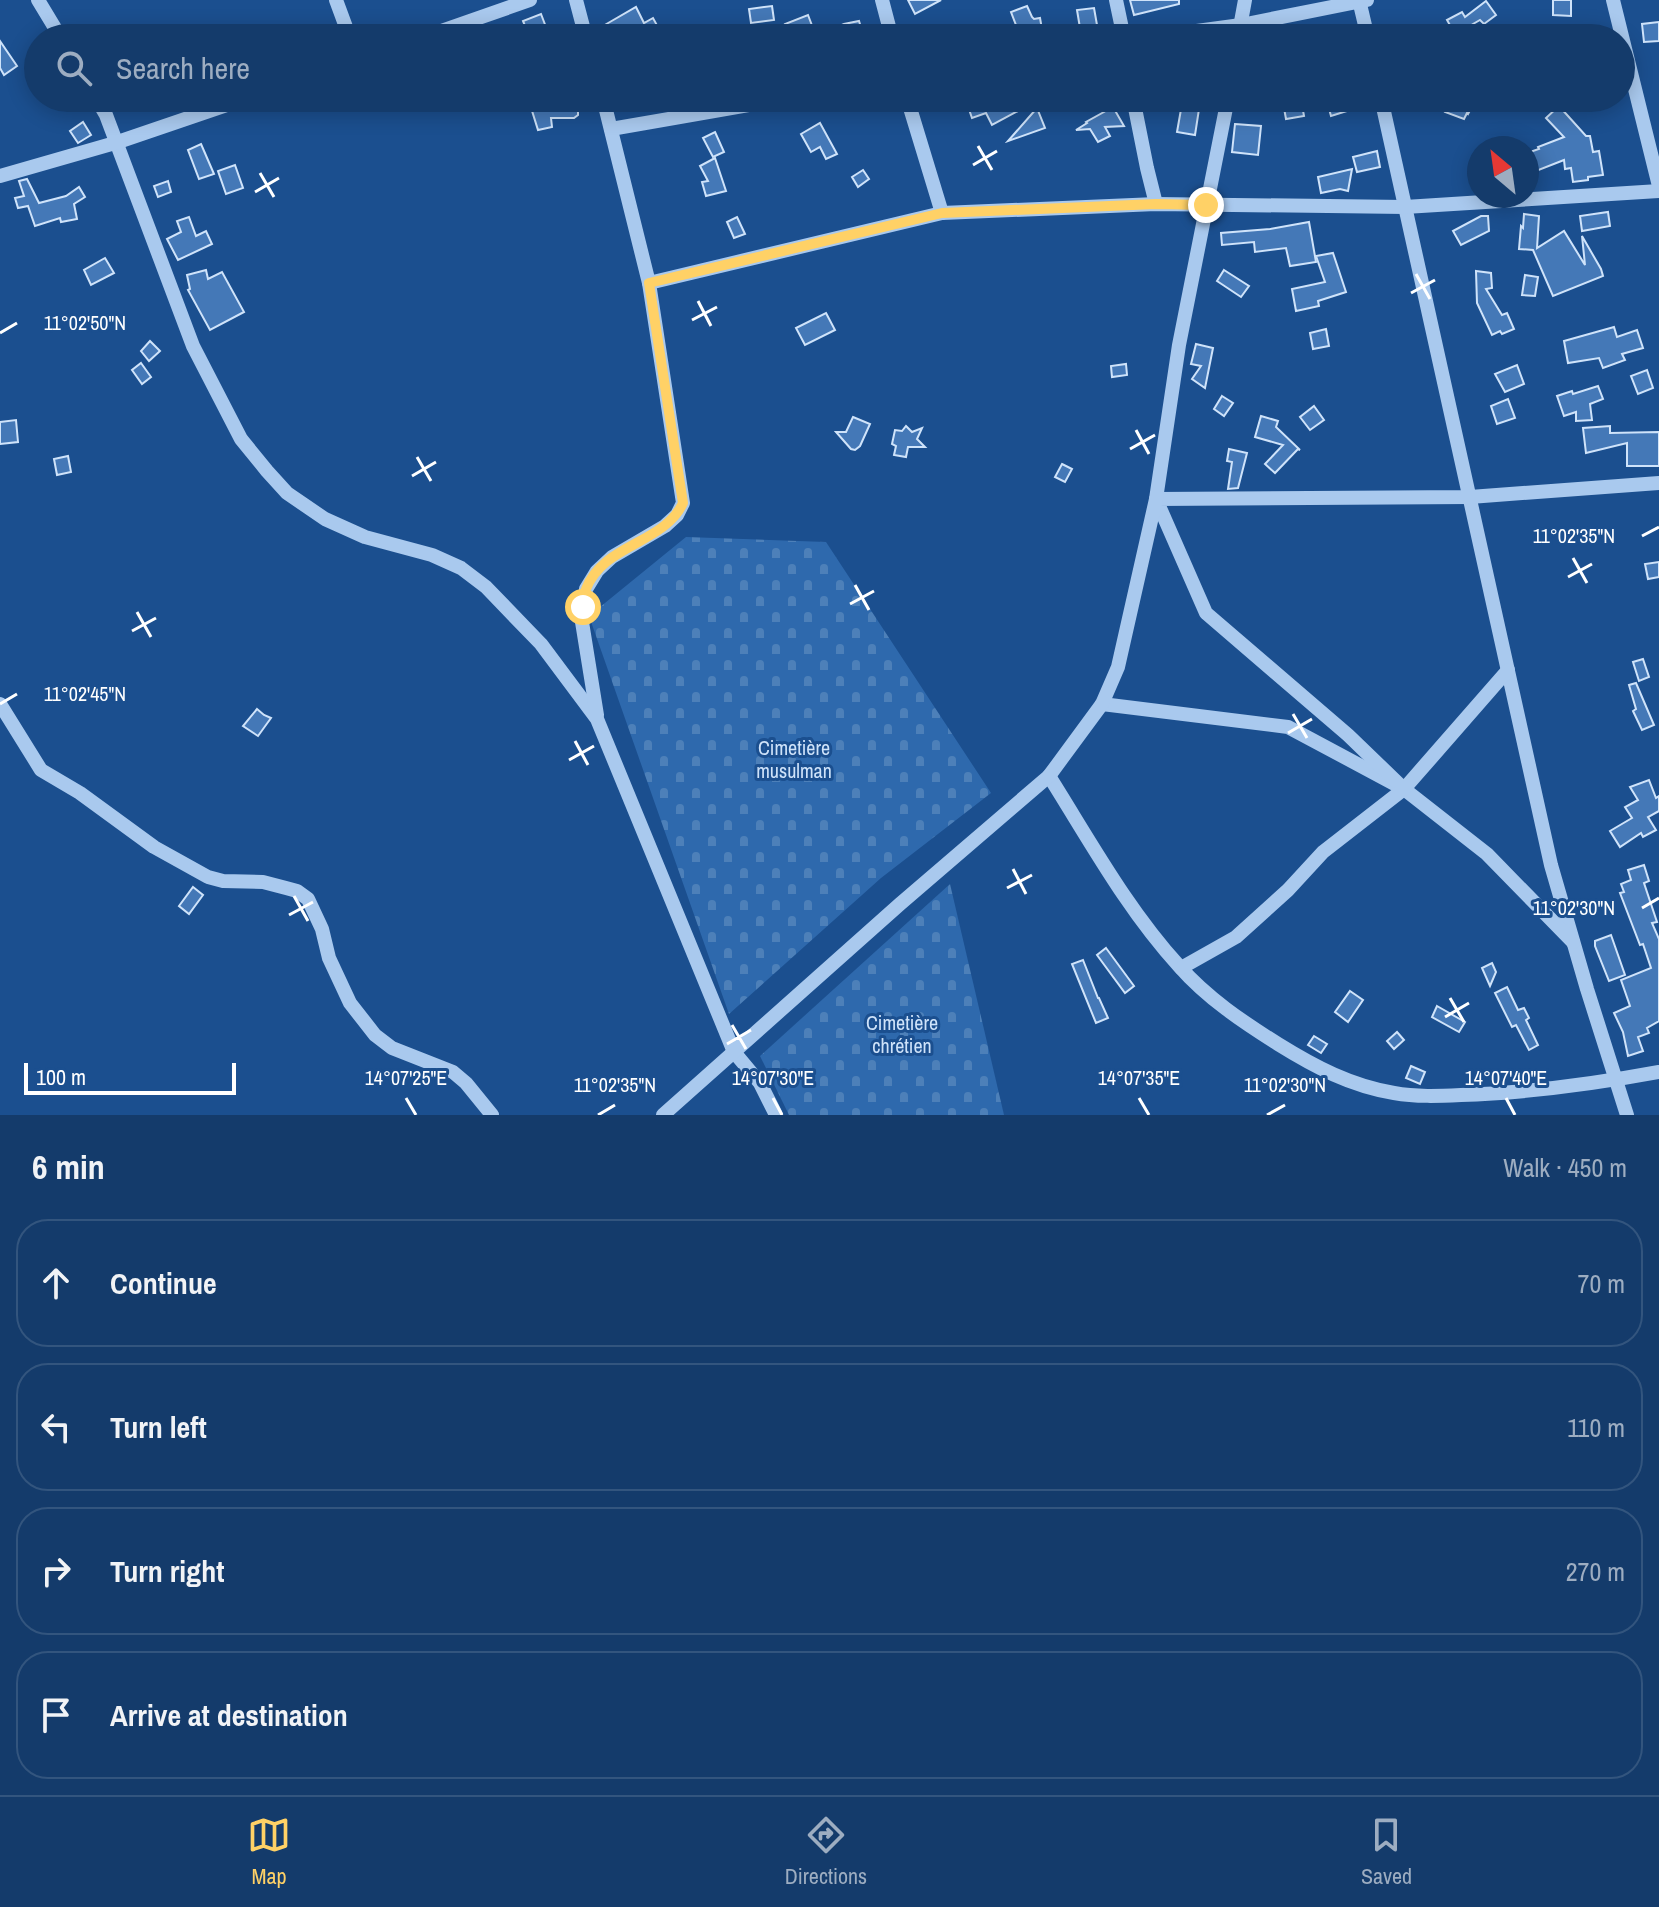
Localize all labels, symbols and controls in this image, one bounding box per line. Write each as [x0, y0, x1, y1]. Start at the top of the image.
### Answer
search box [24, 24, 1635, 112]
icon: search [52, 46, 96, 90]
text: Search here [116, 48, 250, 88]
north arrow [1467, 136, 1539, 208]
route end [1188, 187, 1224, 223]
text: 11°02'50"N [44, 309, 126, 336]
text: 11°02'35"N [1533, 522, 1615, 549]
route start [565, 589, 601, 625]
text: 11°02'45"N [44, 680, 126, 707]
park label: Cimetière musulman [756, 734, 832, 784]
text: 11°02'30"N [1533, 894, 1615, 921]
park label: Cimetière chrétien [866, 1009, 938, 1059]
scale bar [24, 1059, 236, 1095]
text: 100 m [36, 1062, 86, 1092]
text: 14°07'25"E [365, 1064, 447, 1091]
text: 14°07'30"E [732, 1064, 814, 1091]
text: 14°07'35"E [1098, 1064, 1180, 1091]
text: 14°07'40"E [1465, 1064, 1547, 1091]
text: 11°02'35"N [574, 1071, 656, 1098]
text: 11°02'30"N [1244, 1071, 1326, 1098]
text: 6 min [32, 1144, 105, 1190]
text: Walk · 450 m [1503, 1150, 1627, 1185]
icon: ahead [34, 1261, 78, 1305]
text: Continue [110, 1263, 217, 1303]
text: 70 m [1578, 1266, 1625, 1301]
icon: left [34, 1405, 78, 1449]
text: Turn left [110, 1407, 207, 1447]
text: 110 m [1567, 1410, 1625, 1445]
icon: right [34, 1549, 78, 1593]
text: Turn right [110, 1551, 224, 1591]
text: 270 m [1566, 1554, 1625, 1589]
icon: arrive [34, 1693, 78, 1737]
text: Arrive at destination [110, 1695, 348, 1735]
tab: Map [247, 1813, 291, 1891]
tab: Directions [785, 1813, 867, 1891]
tab: Saved [1361, 1813, 1412, 1891]

